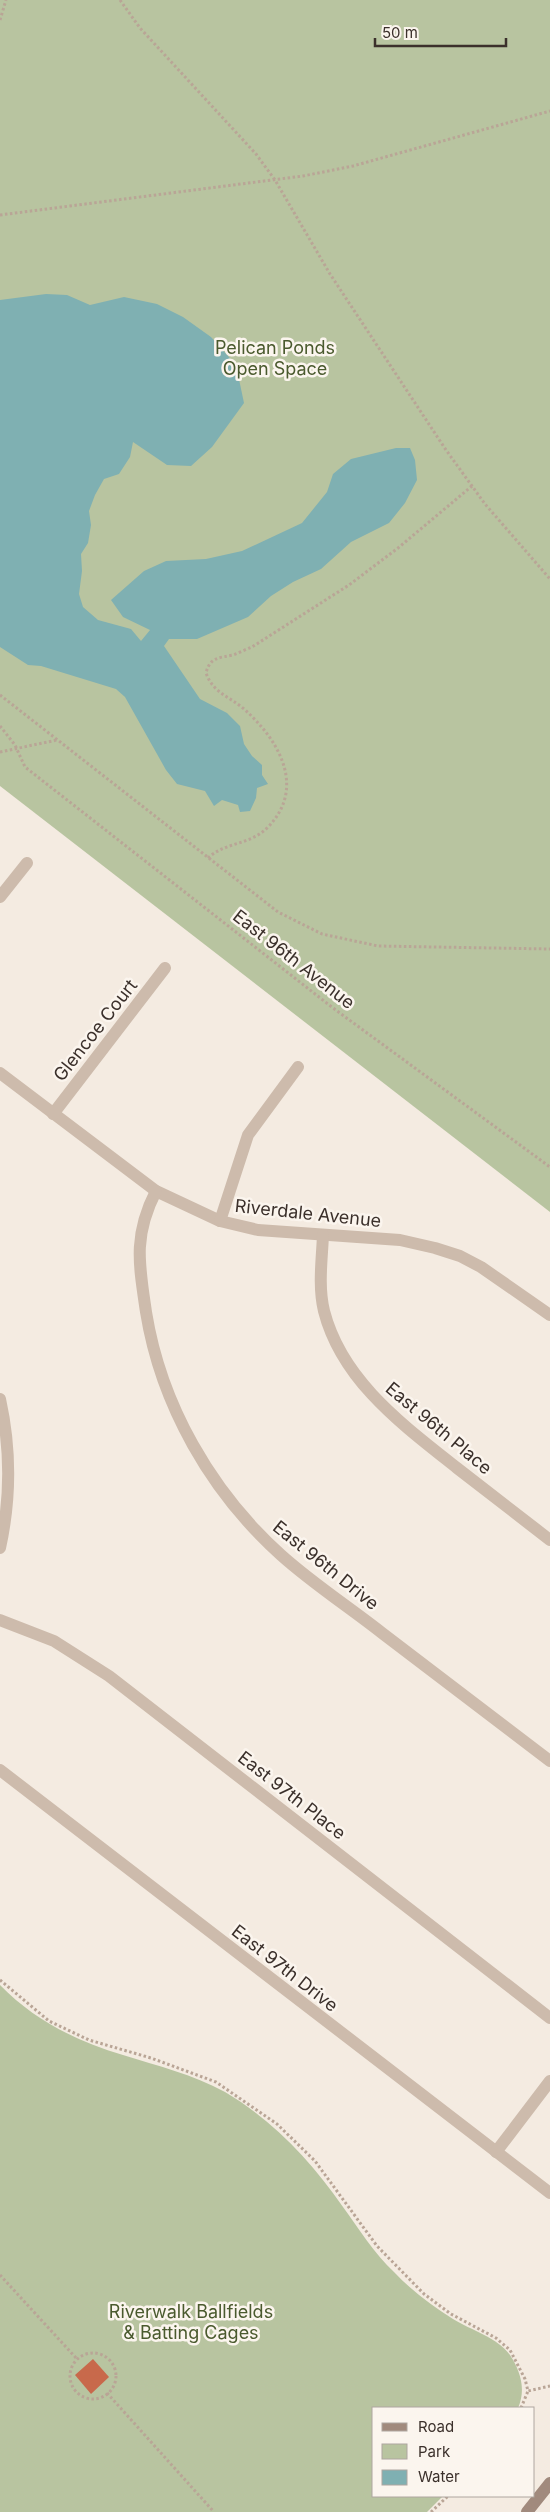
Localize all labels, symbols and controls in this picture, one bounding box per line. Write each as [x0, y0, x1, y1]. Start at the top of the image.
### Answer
scale bar [375, 15, 506, 47]
text: 50 m [382, 23, 418, 42]
park label: Pelican Ponds Open Space [215, 337, 335, 379]
street label: East 96th Avenue [229, 905, 359, 1013]
street label: Glencoe Court [49, 975, 141, 1085]
street label: Riverdale Avenue [234, 1195, 382, 1231]
street label: East 96th Place [382, 1378, 496, 1478]
street label: East 96th Drive [269, 1516, 383, 1614]
street label: East 97th Place [234, 1746, 350, 1844]
street label: East 97th Drive [228, 1920, 342, 2016]
park label: Riverwalk Ballfields & Batting Cages [109, 2301, 273, 2343]
legend [372, 2407, 535, 2497]
text: Road [418, 2417, 454, 2436]
text: Park [418, 2442, 451, 2461]
text: Water [418, 2467, 460, 2486]

